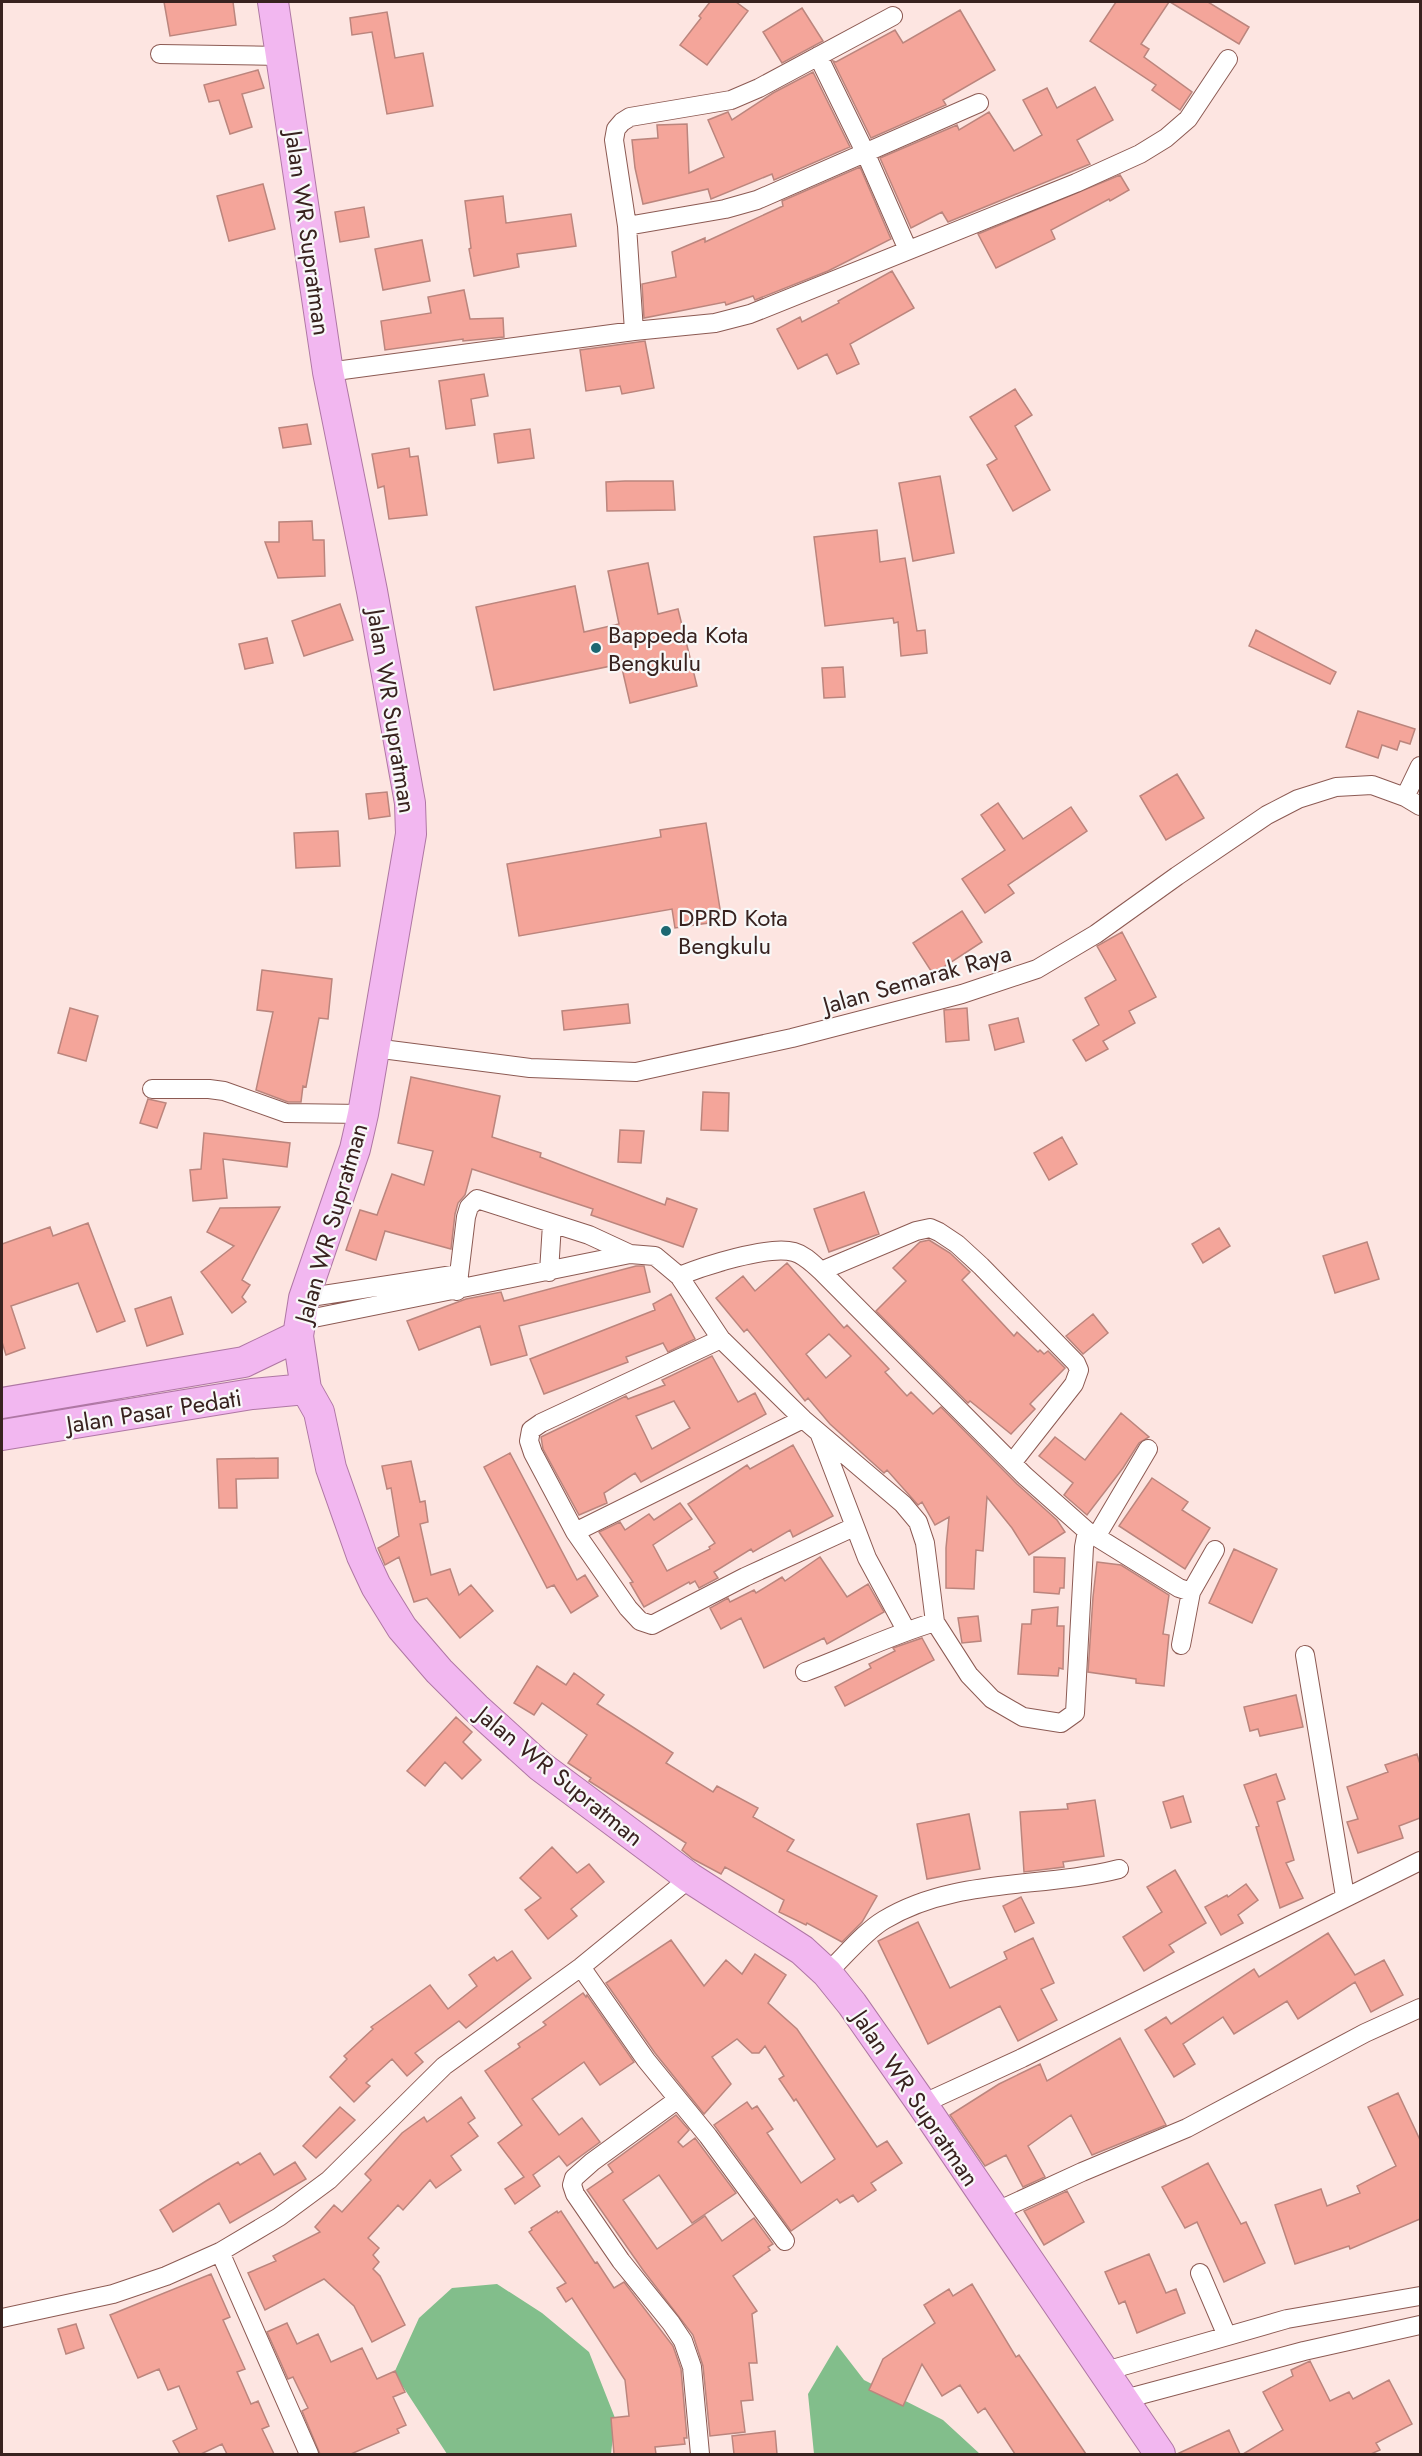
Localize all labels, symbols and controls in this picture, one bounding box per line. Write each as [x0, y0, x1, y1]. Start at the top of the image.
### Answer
street label: Jalan WR Supratman [276, 125, 340, 338]
street label: Jalan WR Supratman [358, 603, 425, 816]
place label: Bappeda Kota Bengkulu [608, 617, 748, 680]
marker: Bappeda Kota Bengkulu [589, 641, 603, 655]
place label: DPRD Kota Bengkulu [678, 900, 788, 963]
marker: DPRD Kota Bengkulu [659, 924, 673, 938]
street label: Jalan Semarak Raya [816, 935, 1015, 1023]
street label: Jalan WR Supratman [285, 1119, 376, 1330]
street label: Jalan Pasar Pedati [61, 1380, 244, 1443]
street label: Jalan WR Supratman [466, 1696, 651, 1855]
street label: Jalan WR Supratman [842, 2000, 988, 2193]

